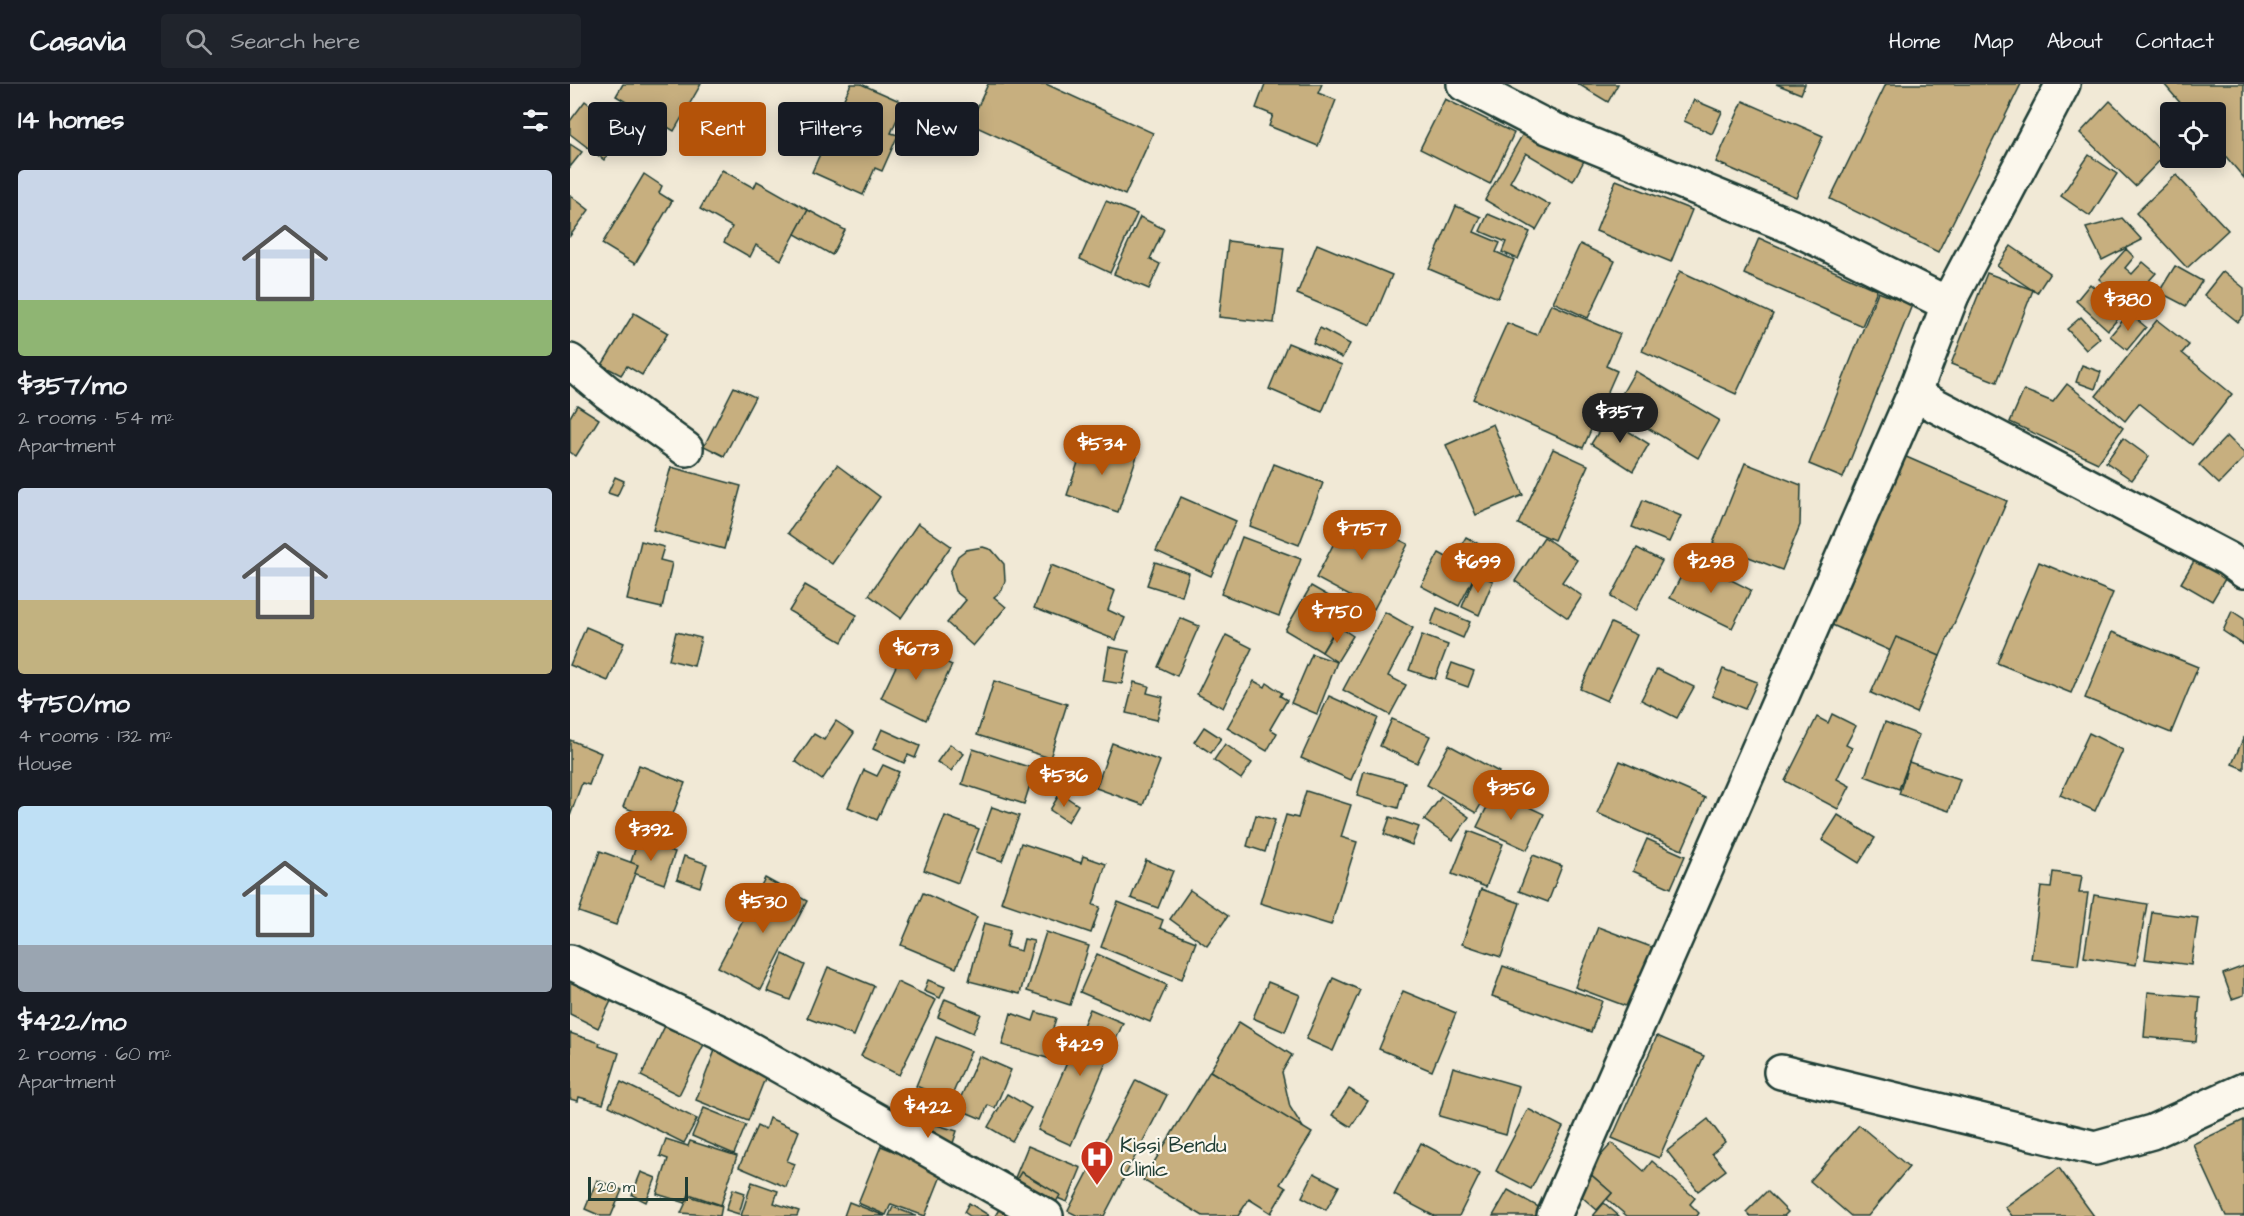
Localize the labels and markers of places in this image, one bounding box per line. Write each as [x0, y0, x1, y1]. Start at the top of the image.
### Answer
pin: $380 [2092, 281, 2164, 332]
pin: $357 [1584, 393, 1656, 444]
pin: $534 [1066, 425, 1138, 476]
pin: $757 [1326, 510, 1398, 561]
pin: $699 [1442, 543, 1514, 594]
pin: $298 [1675, 543, 1747, 594]
pin: $750 [1301, 593, 1373, 644]
pin: $673 [880, 630, 952, 681]
pin: $536 [1028, 757, 1100, 808]
pin: $356 [1475, 770, 1547, 821]
pin: $392 [615, 811, 687, 862]
pin: $530 [727, 883, 799, 934]
pin: $429 [1044, 1026, 1116, 1077]
pin: $422 [892, 1088, 964, 1139]
place label: Kissi Bendu Clinic [1120, 1131, 1227, 1184]
hospital icon: Kissi Bendu Clinic [1079, 1139, 1115, 1186]

